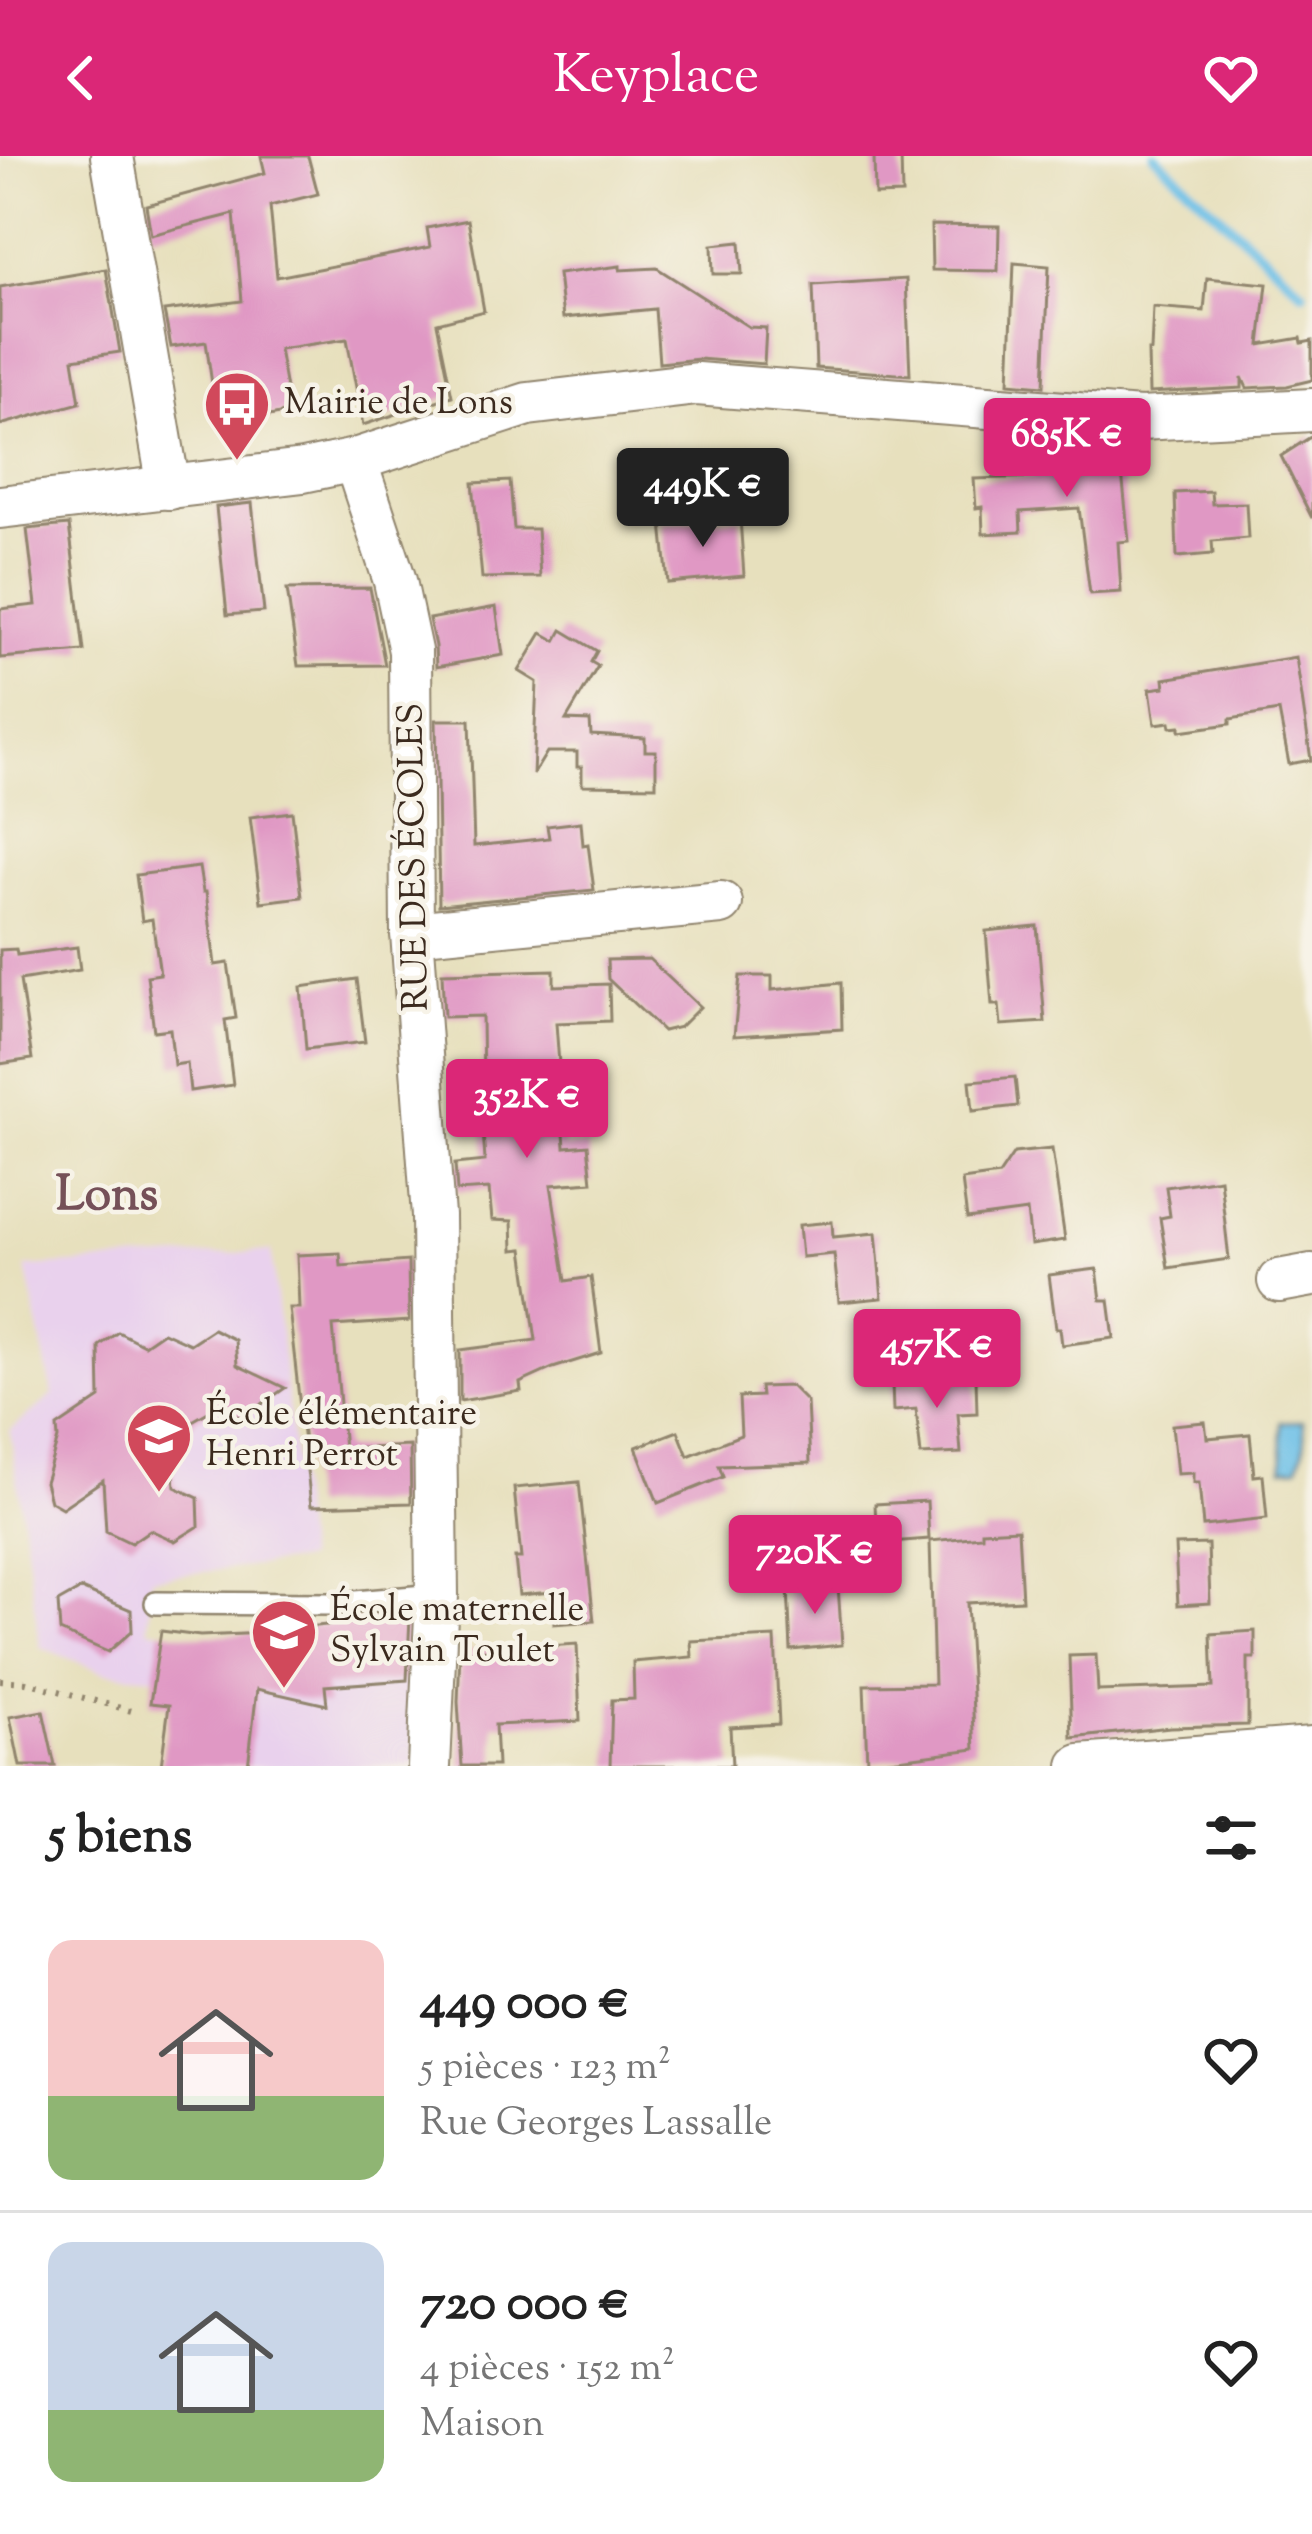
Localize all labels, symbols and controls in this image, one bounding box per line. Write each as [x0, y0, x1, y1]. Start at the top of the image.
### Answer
text: Keyplace [553, 39, 759, 117]
icon: back [48, 45, 114, 111]
icon: heart [1198, 45, 1264, 111]
bus stop icon: Mairie de Lons [202, 369, 272, 463]
place label: Mairie de Lons [284, 378, 513, 430]
pin: 685K € [969, 398, 1165, 500]
text: 685K € [1011, 409, 1123, 465]
pin: 449K € [605, 448, 801, 550]
text: 449K € [644, 459, 762, 515]
street label: RUE DES ÉCOLES [386, 702, 444, 1012]
pin: 352K € [429, 1059, 625, 1161]
text: 352K € [473, 1070, 581, 1126]
district label: Lons [56, 1163, 158, 1232]
pin: 457K € [839, 1309, 1035, 1411]
text: 457K € [880, 1320, 994, 1376]
place label: École élémentaire Henri Perrot [206, 1389, 477, 1482]
school or university icon: École élémentaire Henri Perrot [124, 1401, 194, 1495]
pin: 720K € [717, 1515, 913, 1617]
text: 720K € [756, 1526, 874, 1582]
place label: École maternelle Sylvain Toulet [330, 1585, 584, 1678]
school or university icon: École maternelle Sylvain Toulet [249, 1597, 319, 1691]
text: 5 biens [48, 1802, 192, 1875]
icon: filters [1198, 1805, 1264, 1871]
text: 449 000 € [420, 1968, 630, 2041]
icon: home [144, 1988, 288, 2132]
icon: heart [1198, 2027, 1264, 2093]
text: 5 pièces · 123 m² [420, 2041, 671, 2097]
text: Rue Georges Lassalle [420, 2097, 772, 2153]
text: 720 000 € [420, 2269, 630, 2342]
icon: home [144, 2290, 288, 2434]
icon: heart [1198, 2329, 1264, 2395]
text: 4 pièces · 152 m² [420, 2342, 675, 2398]
text: Maison [420, 2398, 545, 2454]

